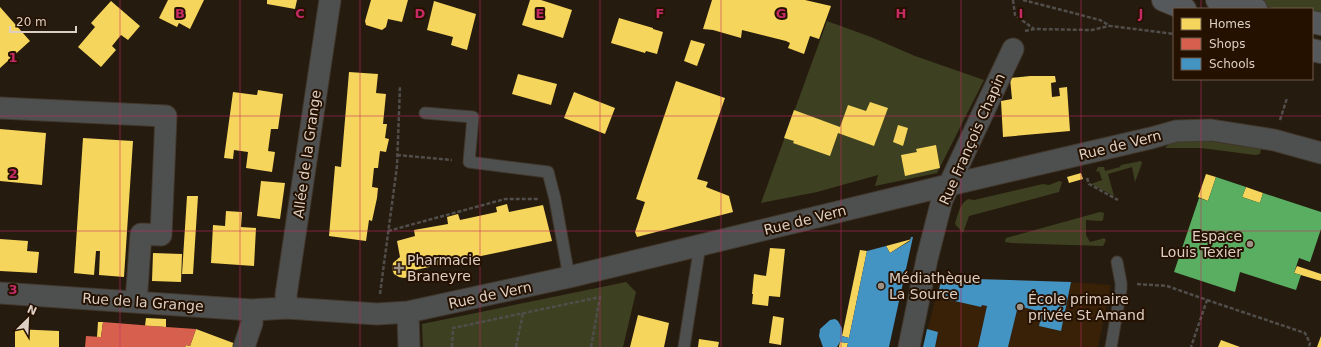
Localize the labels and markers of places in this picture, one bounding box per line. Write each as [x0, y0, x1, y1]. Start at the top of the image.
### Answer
place label: Espace Louis Texier [1160, 228, 1242, 260]
marker: Espace Louis Texier [1245, 239, 1255, 249]
place label: Pharmacie Braneyre [407, 252, 481, 284]
marker: Pharmacie Braneyre [394, 263, 404, 273]
place label: Médiathèque La Source [889, 270, 980, 302]
marker: Médiathèque La Source [876, 281, 886, 291]
place label: École primaire privée St Amand [1028, 291, 1145, 323]
marker: École primaire privée St Amand [1015, 302, 1025, 312]

